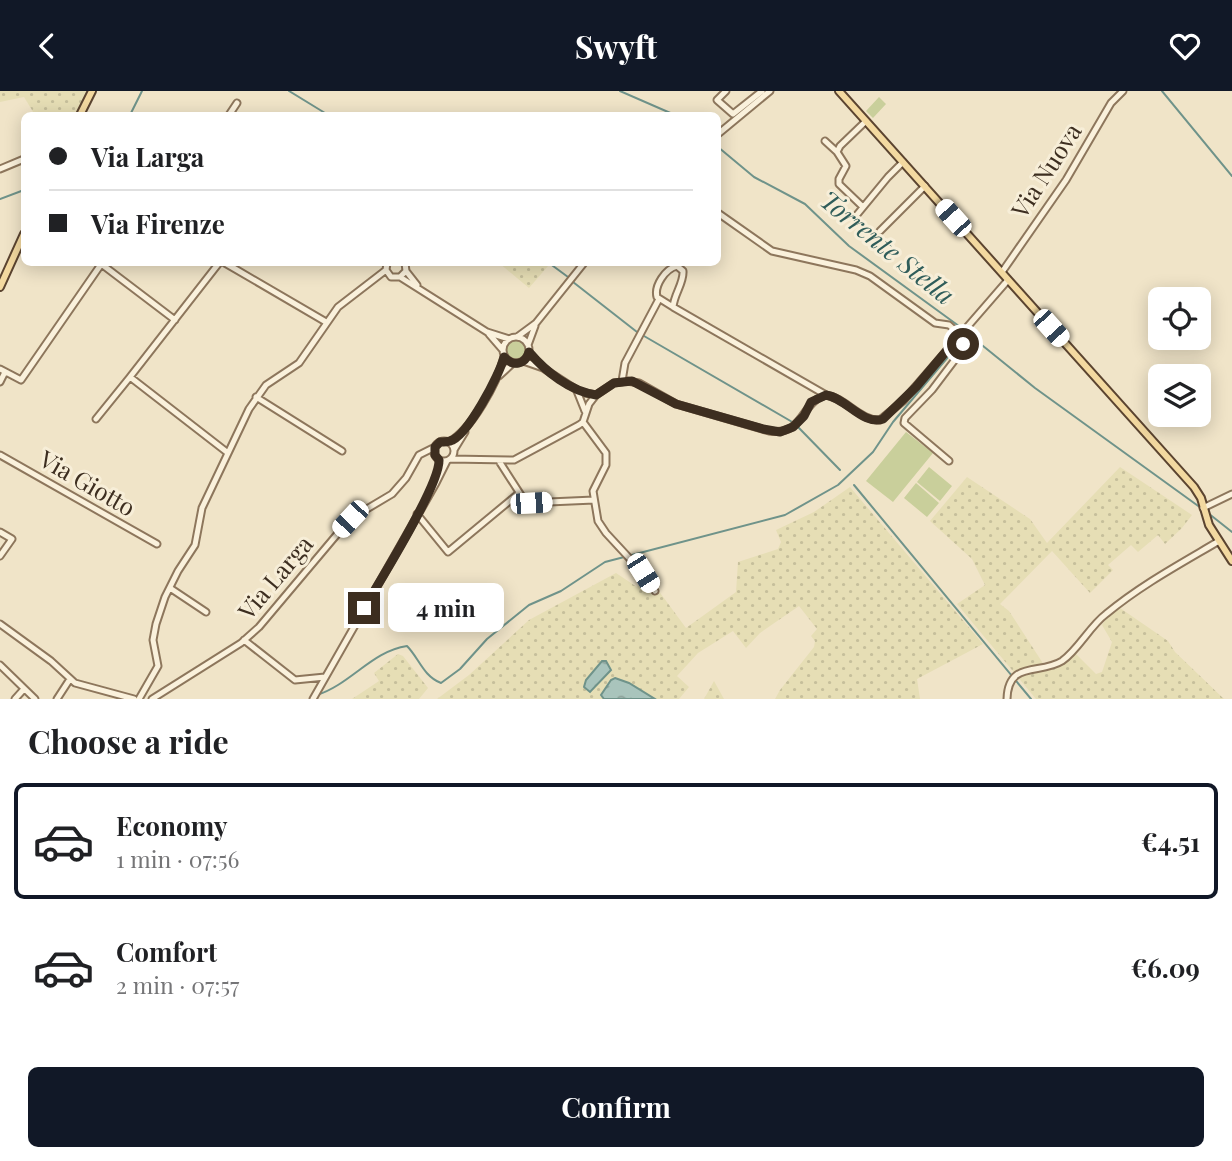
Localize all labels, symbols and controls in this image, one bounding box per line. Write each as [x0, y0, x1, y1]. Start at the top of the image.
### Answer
text: Swyft [575, 24, 657, 67]
icon: back [28, 27, 66, 65]
icon: heart [1166, 27, 1204, 65]
street label: Via Nuova [1002, 117, 1088, 224]
text: Via Larga [91, 139, 204, 174]
water label: Torrente Stella [813, 182, 962, 312]
car [932, 195, 975, 241]
text: Via Firenze [91, 206, 225, 241]
map controls [1148, 287, 1211, 427]
button: locate [1148, 287, 1211, 350]
car [1030, 305, 1073, 351]
route start [947, 328, 979, 360]
button: layers [1148, 364, 1211, 427]
street label: Via Giotto [34, 442, 142, 522]
car [510, 491, 553, 515]
car [328, 496, 373, 542]
street label: Via Larga [229, 528, 319, 626]
car [623, 550, 664, 596]
callout: 4 min [388, 583, 504, 633]
route end [348, 592, 380, 624]
text: 4 min [416, 592, 476, 623]
text: Choose a ride [28, 719, 229, 762]
text: Economy [116, 808, 227, 843]
icon: car [32, 810, 95, 873]
text: €4.51 [1141, 824, 1200, 859]
text: 1 min · 07:56 [116, 843, 239, 874]
text: Comfort [116, 934, 217, 969]
icon: car [32, 936, 95, 999]
text: €6.09 [1131, 950, 1200, 985]
text: 2 min · 07:57 [116, 969, 239, 1000]
button: Confirm [28, 1067, 1204, 1147]

